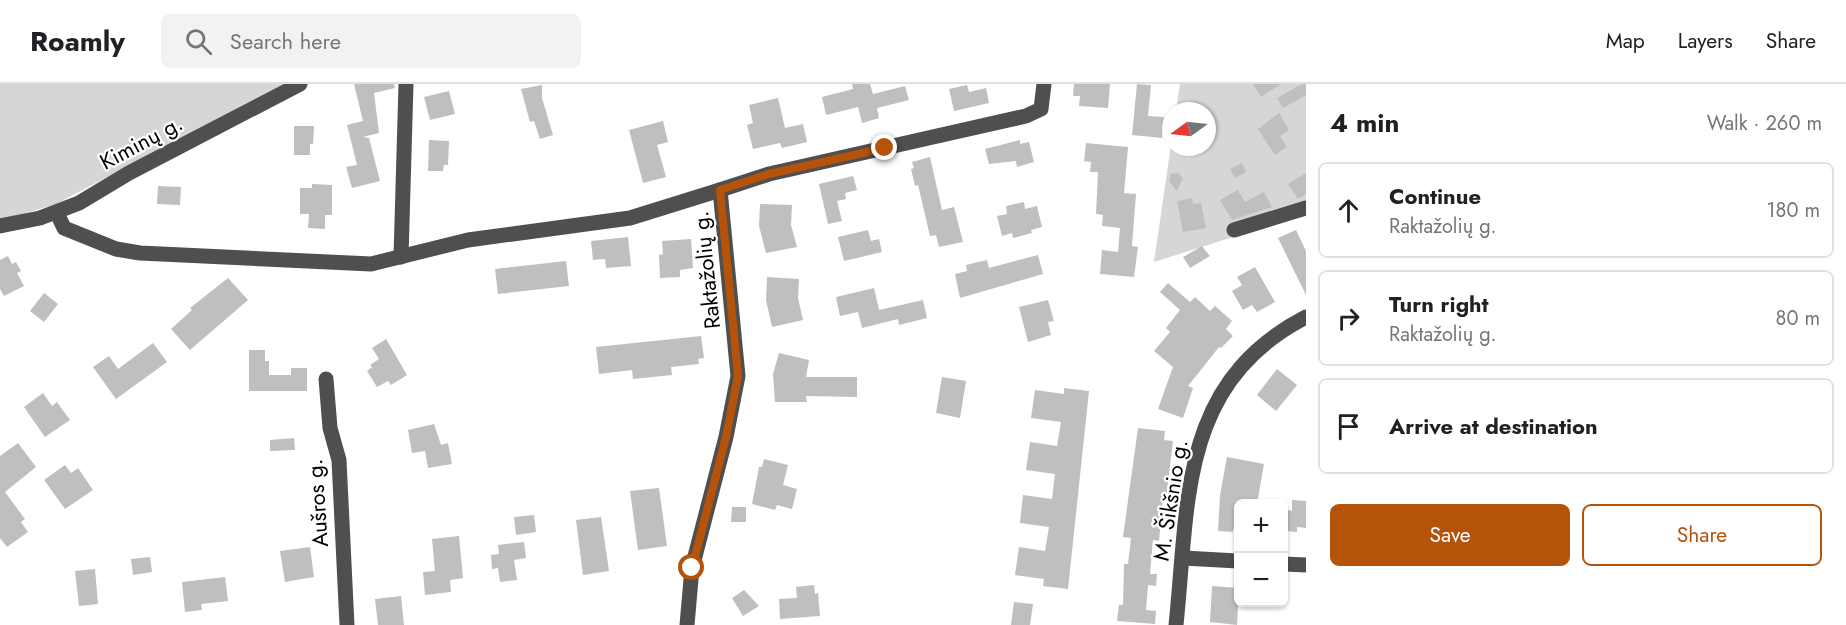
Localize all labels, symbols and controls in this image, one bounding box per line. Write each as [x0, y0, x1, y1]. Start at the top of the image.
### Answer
search box [161, 14, 581, 68]
text: Roamly [30, 21, 125, 62]
icon: search [182, 25, 215, 58]
text: Search here [230, 25, 341, 57]
text: Map [1606, 26, 1645, 56]
text: Layers [1678, 26, 1733, 56]
text: Share [1766, 26, 1816, 56]
north arrow [1162, 102, 1216, 156]
text: 4 min [1330, 104, 1399, 142]
street label: Kiminų g. [94, 107, 188, 177]
text: Walk · 260 m [1707, 109, 1822, 138]
route end [871, 134, 897, 160]
text: Continue [1389, 180, 1481, 212]
icon: ahead [1332, 194, 1365, 227]
text: 180 m [1766, 196, 1820, 225]
street label: Raktažolių g. [684, 209, 728, 331]
text: Raktažolių g. [1389, 212, 1497, 241]
text: Turn right [1389, 288, 1489, 320]
icon: right [1332, 302, 1365, 335]
text: 80 m [1775, 304, 1820, 333]
text: Raktažolių g. [1389, 320, 1497, 349]
icon: arrive [1332, 410, 1365, 443]
text: Arrive at destination [1389, 410, 1598, 442]
street label: M. Šikšnio g. [1145, 437, 1195, 563]
street label: Aušros g. [298, 458, 336, 548]
map controls [1234, 499, 1288, 607]
button: + [1234, 499, 1288, 553]
button: Save [1330, 504, 1570, 566]
button: Share [1582, 504, 1822, 566]
button: − [1234, 553, 1288, 607]
route start [678, 554, 704, 580]

